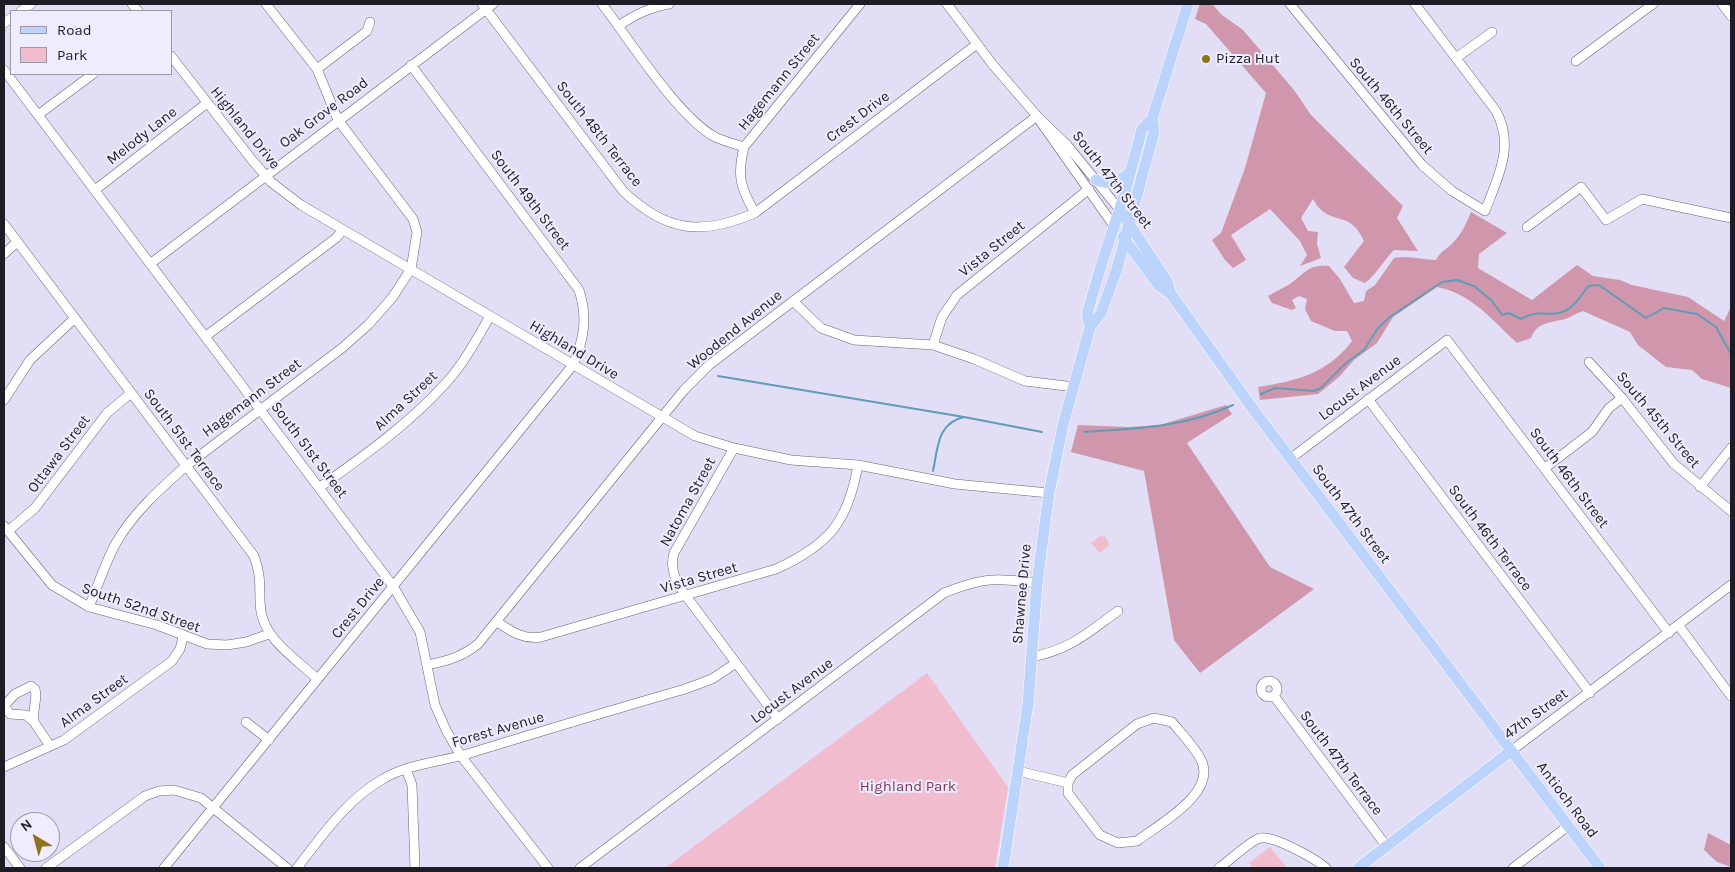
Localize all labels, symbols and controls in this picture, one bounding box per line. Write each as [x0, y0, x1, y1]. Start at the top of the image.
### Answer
legend [10, 10, 172, 75]
text: Road [57, 21, 92, 39]
street label: Hagemann Street [734, 30, 824, 134]
text: Park [57, 46, 87, 64]
place label: Pizza Hut [1216, 50, 1280, 68]
marker: Pizza Hut [1200, 53, 1212, 65]
street label: South 46th Street [1345, 54, 1437, 158]
street label: Oak Grove Road [276, 74, 372, 152]
street label: South 48th Terrace [552, 78, 646, 190]
street label: Highland Drive [206, 83, 284, 173]
street label: Crest Drive [823, 87, 893, 147]
street label: Melody Lane [103, 103, 181, 169]
street label: South 47th Street [1068, 127, 1156, 233]
street label: South 49th Street [486, 146, 574, 254]
street label: Vista Street [955, 217, 1029, 281]
street label: Woodend Avenue [684, 286, 786, 374]
street label: Highland Drive [526, 316, 622, 384]
street label: Locust Avenue [1315, 351, 1405, 425]
street label: Hagemann Street [199, 355, 305, 441]
street label: Alma Street [371, 367, 441, 435]
street label: South 45th Street [1612, 368, 1704, 472]
street label: South 51st Terrace [140, 385, 228, 495]
street label: South 51st Street [267, 398, 351, 502]
street label: Ottawa Street [24, 411, 94, 497]
street label: South 46th Street [1525, 424, 1613, 532]
street label: Natoma Street [656, 454, 720, 550]
street label: South 47th Street [1308, 461, 1394, 567]
street label: South 46th Terrace [1444, 481, 1536, 595]
street label: Shawnee Drive [1009, 543, 1035, 645]
street label: Vista Street [658, 558, 740, 598]
street label: Crest Drive [328, 573, 388, 643]
street label: South 52nd Street [79, 579, 203, 637]
street label: Locust Avenue [747, 654, 837, 728]
street label: Alma Street [56, 670, 132, 732]
street label: 47th Street [1500, 685, 1572, 743]
street label: South 47th Terrace [1296, 707, 1386, 819]
street label: Forest Avenue [450, 708, 546, 752]
street label: Antioch Road [1532, 758, 1602, 842]
park label: Highland Park [860, 778, 956, 796]
north arrow [10, 812, 60, 862]
text: N [17, 816, 35, 835]

